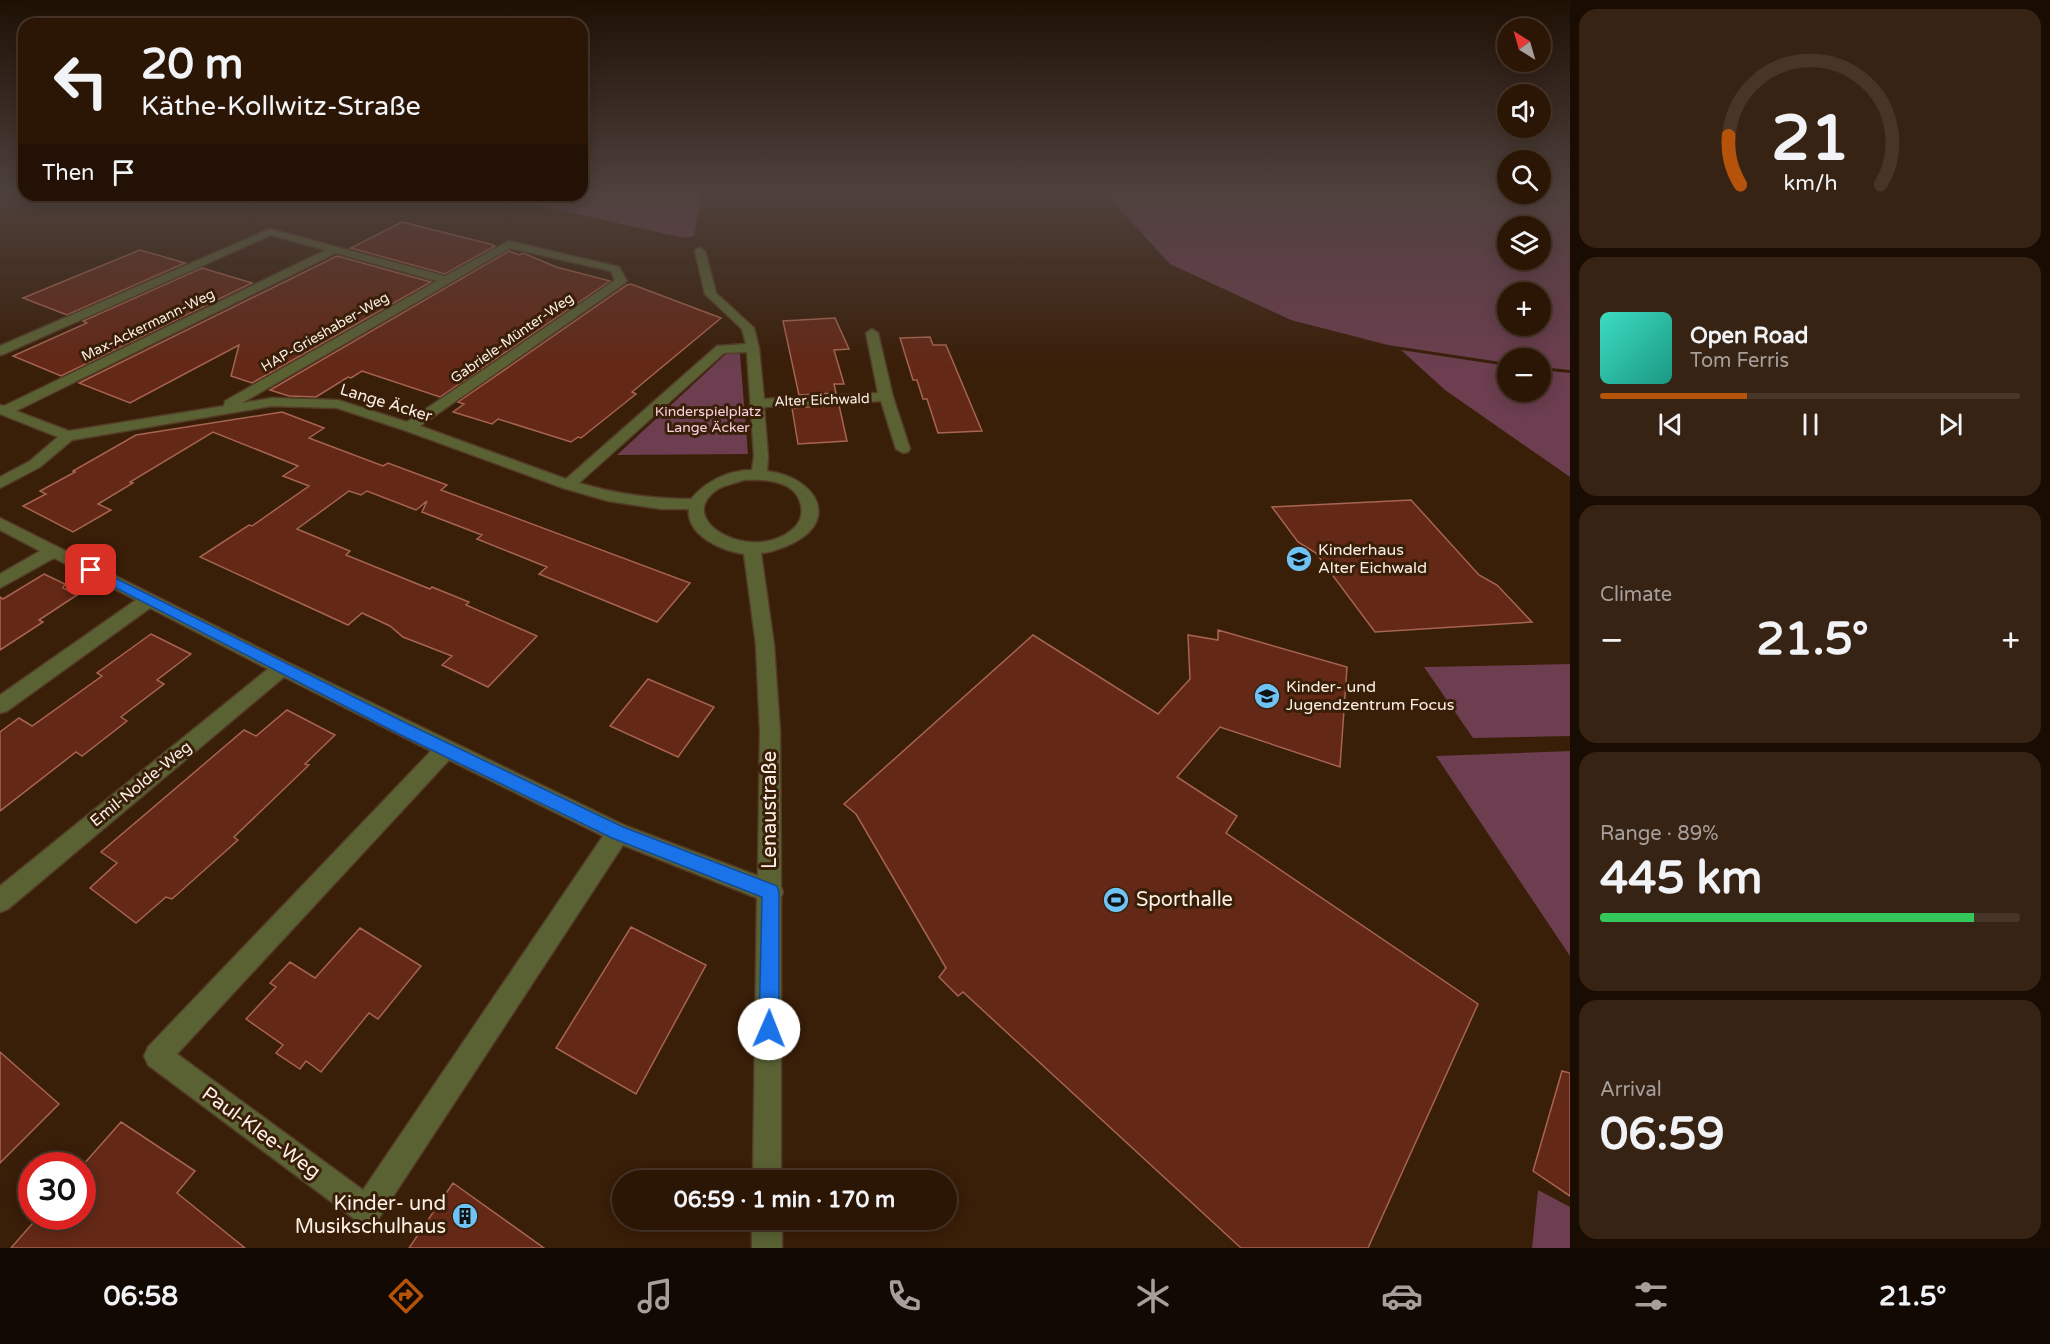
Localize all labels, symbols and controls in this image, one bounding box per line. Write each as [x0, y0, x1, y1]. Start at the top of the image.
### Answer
north arrow [1497, 18, 1551, 72]
map controls [1497, 18, 1551, 402]
text: 20 m [141, 39, 243, 90]
icon: left [42, 42, 120, 120]
button: sound [1497, 84, 1551, 138]
text: Käthe-Kollwitz-Straße [141, 90, 421, 123]
text: 21 [1771, 103, 1849, 178]
button: search [1497, 150, 1551, 204]
icon: arrive [107, 156, 140, 189]
text: Then [42, 160, 95, 186]
text: km/h [1783, 171, 1837, 197]
button: layers [1497, 216, 1551, 270]
button: + [1497, 282, 1551, 336]
street label: Max-Ackermann-Weg [78, 285, 218, 365]
street label: HAP-Grieshaber-Weg [258, 288, 392, 376]
street label: Gabriele-Münter-Weg [447, 289, 577, 387]
text: Open Road [1690, 323, 1808, 349]
button: − [1497, 348, 1551, 402]
text: Tom Ferris [1690, 349, 1789, 373]
street label: Lange Äcker [338, 380, 435, 427]
street label: Alter Eichwald [774, 390, 870, 410]
park label: Kinderspielplatz Lange Äcker [655, 403, 761, 436]
icon: previous [1654, 408, 1687, 441]
icon: pause [1794, 408, 1827, 441]
icon: next [1934, 408, 1967, 441]
place label: Kinderhaus Alter Eichwald [1318, 540, 1427, 578]
pin [65, 544, 116, 595]
school or university icon: Kinderhaus Alter Eichwald [1284, 544, 1314, 574]
icon: arrive [74, 553, 107, 586]
text: Climate [1600, 583, 1672, 607]
text: 21.5° [1756, 613, 1869, 667]
text: − [1600, 621, 1624, 660]
text: + [2001, 621, 2020, 660]
place label: Kinder- und Jugendzentrum Focus [1286, 677, 1454, 715]
school or university icon: Kinder- und Jugendzentrum Focus [1252, 681, 1282, 711]
street label: Emil-Nolde-Weg [86, 737, 196, 831]
street label: Lenaustraße [758, 751, 782, 869]
text: Range · 89% [1600, 822, 1719, 846]
text: 445 km [1600, 852, 1762, 906]
sports icon: Sporthalle [1101, 885, 1131, 915]
place label: Sporthalle [1136, 888, 1233, 912]
position arrow [737, 997, 801, 1061]
text: Arrival [1600, 1078, 1662, 1102]
street label: Paul-Klee-Weg [197, 1082, 325, 1184]
text: 06:59 [1600, 1108, 1725, 1162]
speed limit sign: 30 [18, 1152, 96, 1230]
text: 06:59 · 1 min · 170 m [674, 1187, 895, 1213]
place label: Kinder- und Musikschulhaus [295, 1192, 446, 1239]
building icon: Kinder- und Musikschulhaus [450, 1201, 480, 1231]
icon: directions [385, 1275, 427, 1317]
icon: music [634, 1275, 676, 1317]
icon: phone [883, 1275, 925, 1317]
icon: climate [1132, 1275, 1174, 1317]
icon: car [1381, 1275, 1423, 1317]
icon: filters [1630, 1275, 1672, 1317]
text: 06:58 [103, 1280, 178, 1313]
text: 21.5° [1879, 1280, 1946, 1313]

